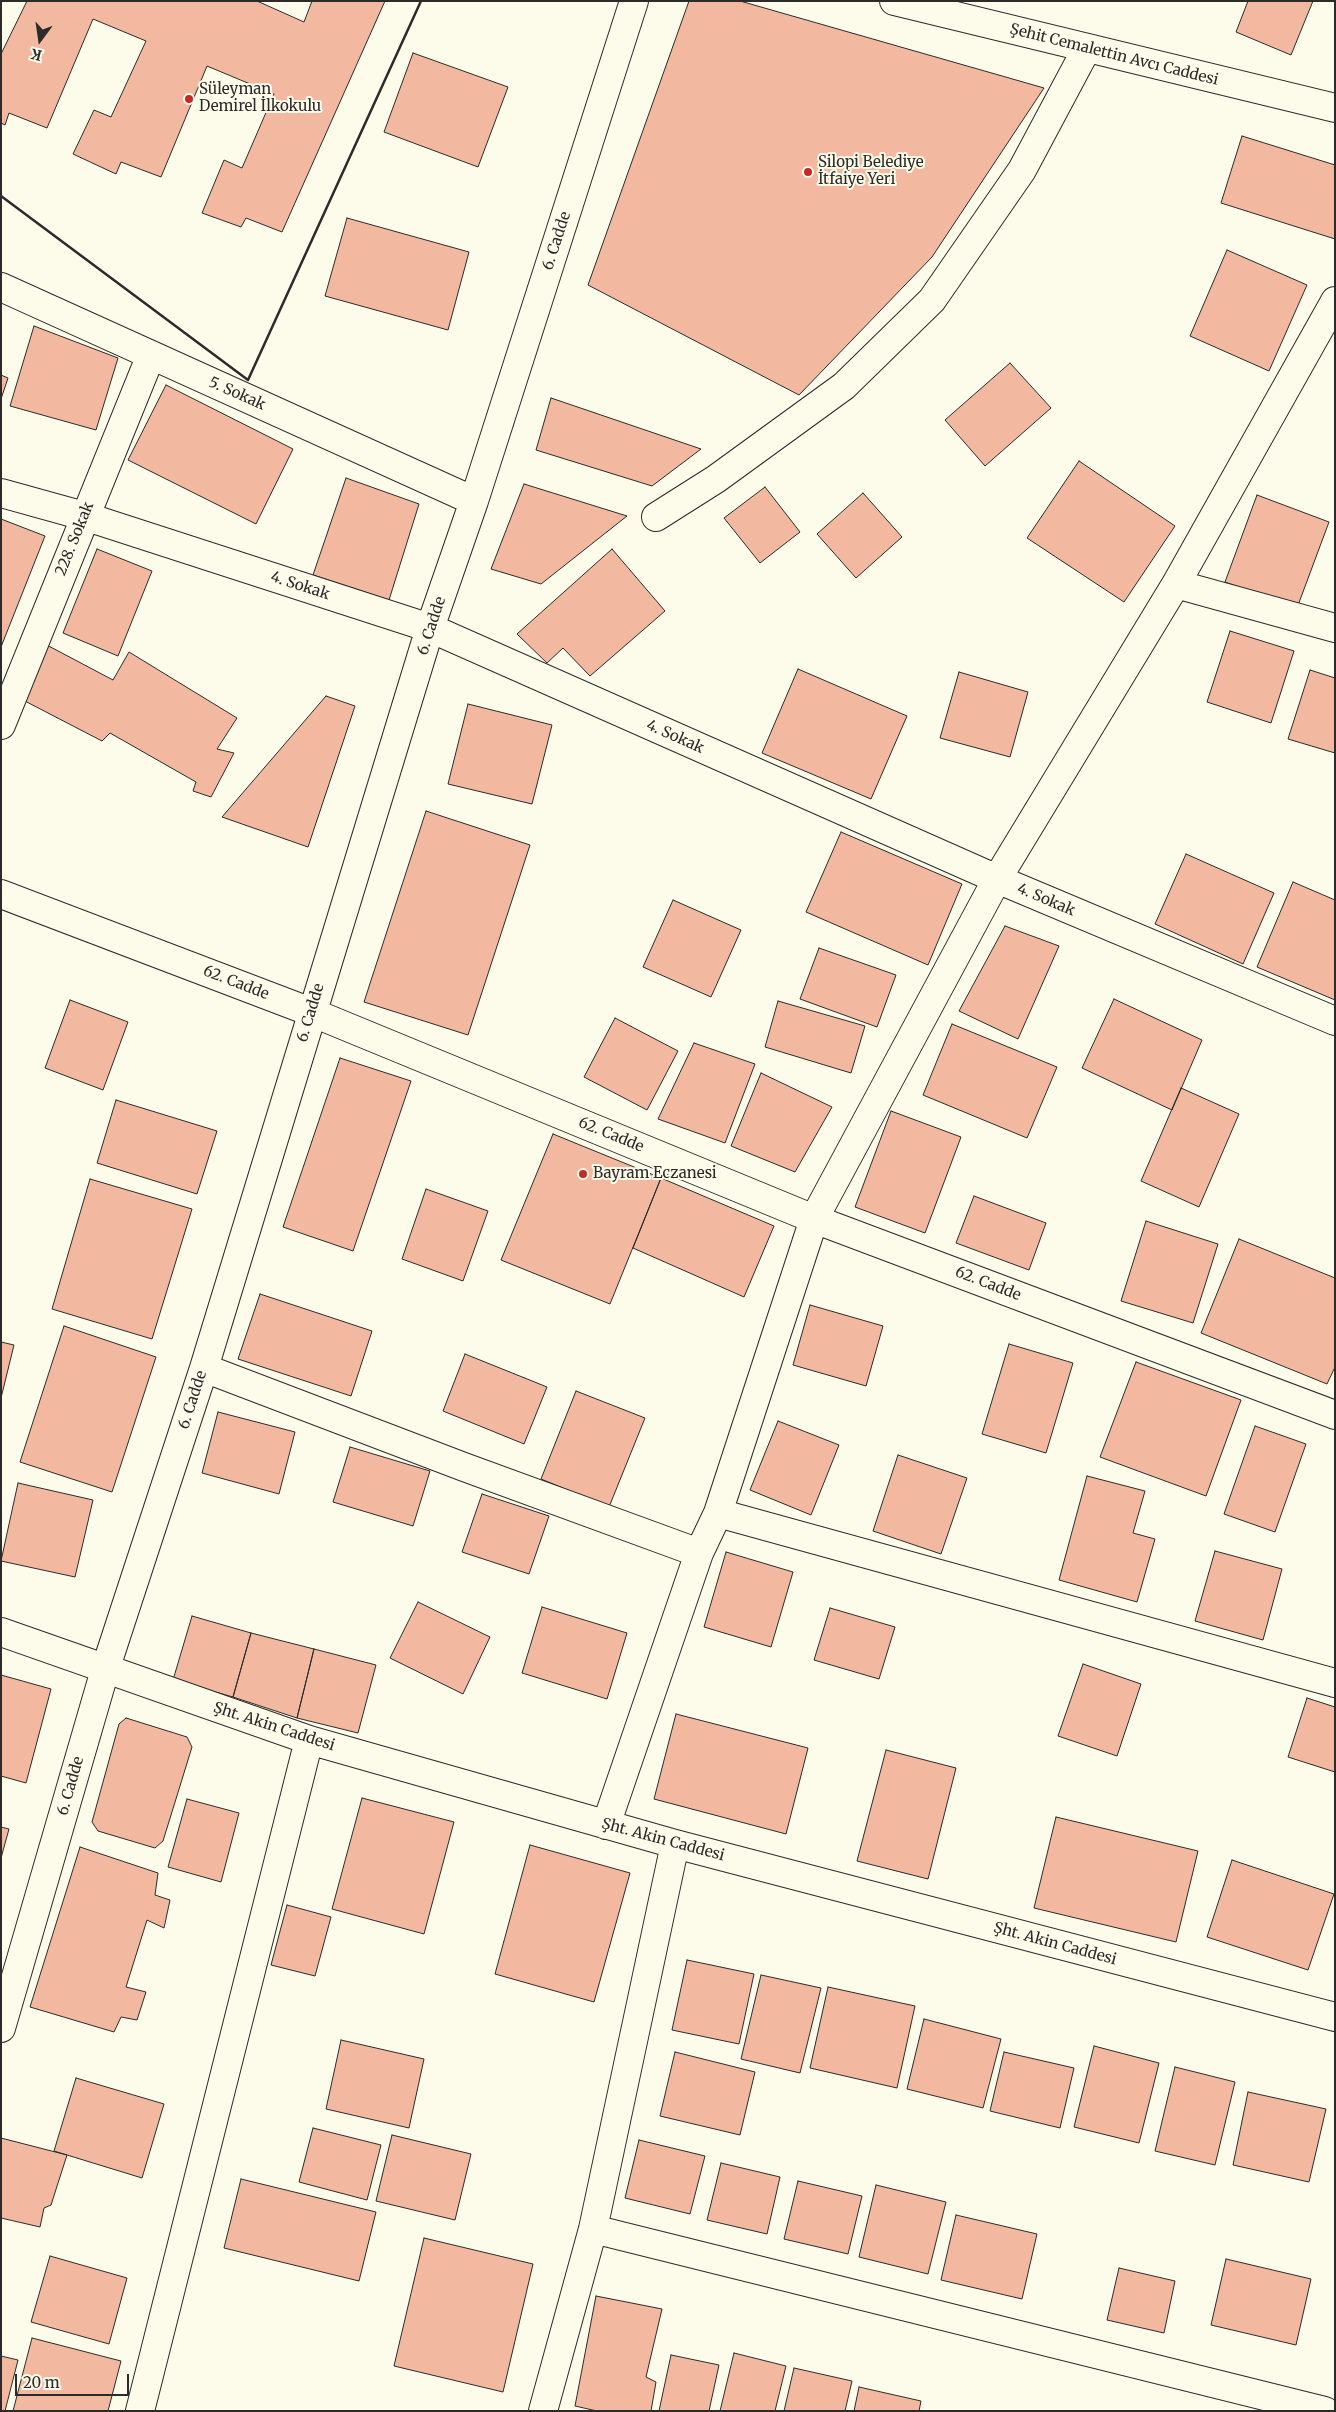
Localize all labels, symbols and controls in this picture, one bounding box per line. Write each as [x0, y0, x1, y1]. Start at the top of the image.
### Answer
north arrow [15, 15, 65, 65]
street label: Şehit Cemalettin Avcı Caddesi [1008, 20, 1220, 90]
text: K [29, 45, 44, 65]
place label: Süleyman Demirel İlkokulu [199, 81, 321, 116]
marker: Süleyman Demirel İlkokulu [183, 93, 195, 105]
place label: Silopi Belediye İtfaiye Yeri [818, 154, 924, 189]
marker: Silopi Belediye İtfaiye Yeri [802, 166, 814, 178]
street label: 6. Cadde [539, 210, 575, 272]
street label: 5. Sokak [206, 374, 268, 414]
street label: 228. Sokak [52, 499, 98, 579]
street label: 4. Sokak [268, 568, 332, 604]
street label: 6. Cadde [414, 595, 450, 657]
street label: 4. Sokak [643, 716, 707, 758]
street label: 4. Sokak [1014, 880, 1078, 920]
street label: 62. Cadde [201, 962, 271, 1004]
street label: 6. Cadde [294, 982, 328, 1044]
street label: 62. Cadde [576, 1114, 646, 1156]
place label: Bayram Eczanesi [593, 1165, 717, 1183]
marker: Bayram Eczanesi [577, 1168, 589, 1180]
street label: 62. Cadde [953, 1263, 1023, 1305]
street label: 6. Cadde [175, 1369, 211, 1431]
street label: Şht. Akin Caddesi [211, 1699, 337, 1755]
street label: 6. Cadde [54, 1755, 88, 1817]
street label: Şht. Akin Caddesi [600, 1815, 726, 1865]
street label: Şht. Akin Caddesi [992, 1919, 1118, 1969]
scale bar [18, 2364, 131, 2396]
text: 20 m [23, 2373, 60, 2392]

